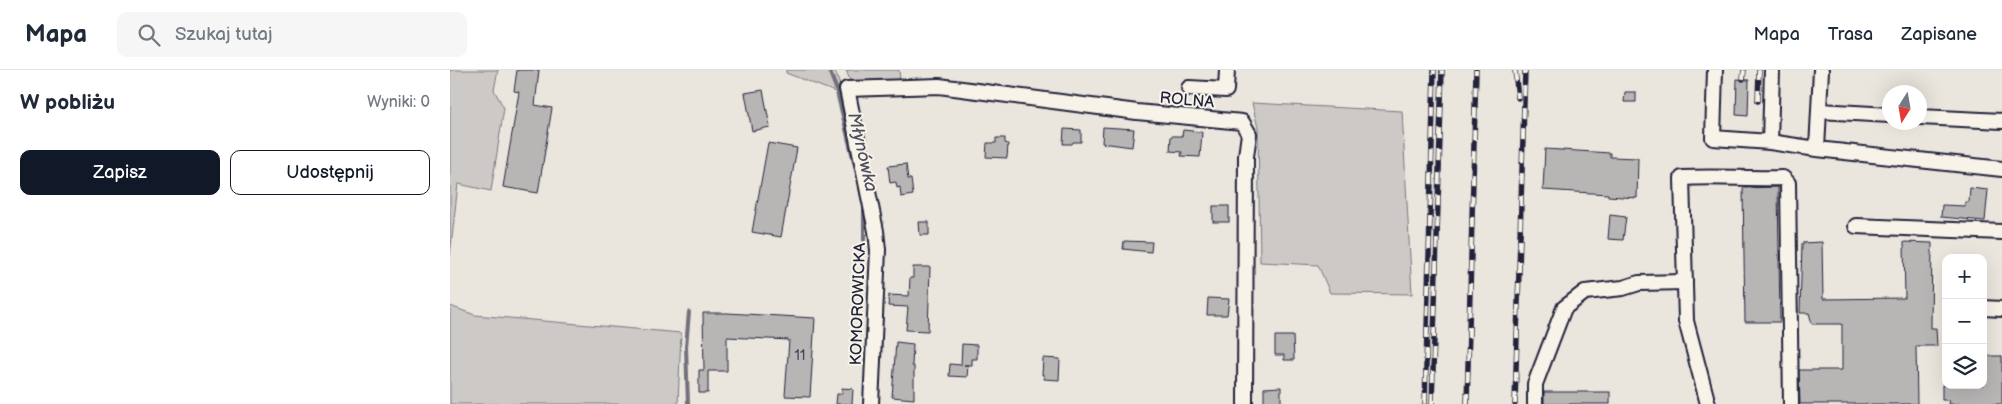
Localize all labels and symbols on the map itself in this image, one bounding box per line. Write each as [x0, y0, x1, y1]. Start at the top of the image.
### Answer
north arrow [1882, 85, 1927, 130]
street label: ROLNA [1159, 89, 1215, 112]
water label: Młynówka [843, 110, 882, 194]
street label: KOMOROWICKA [847, 242, 870, 366]
house number: 11 [795, 347, 805, 364]

